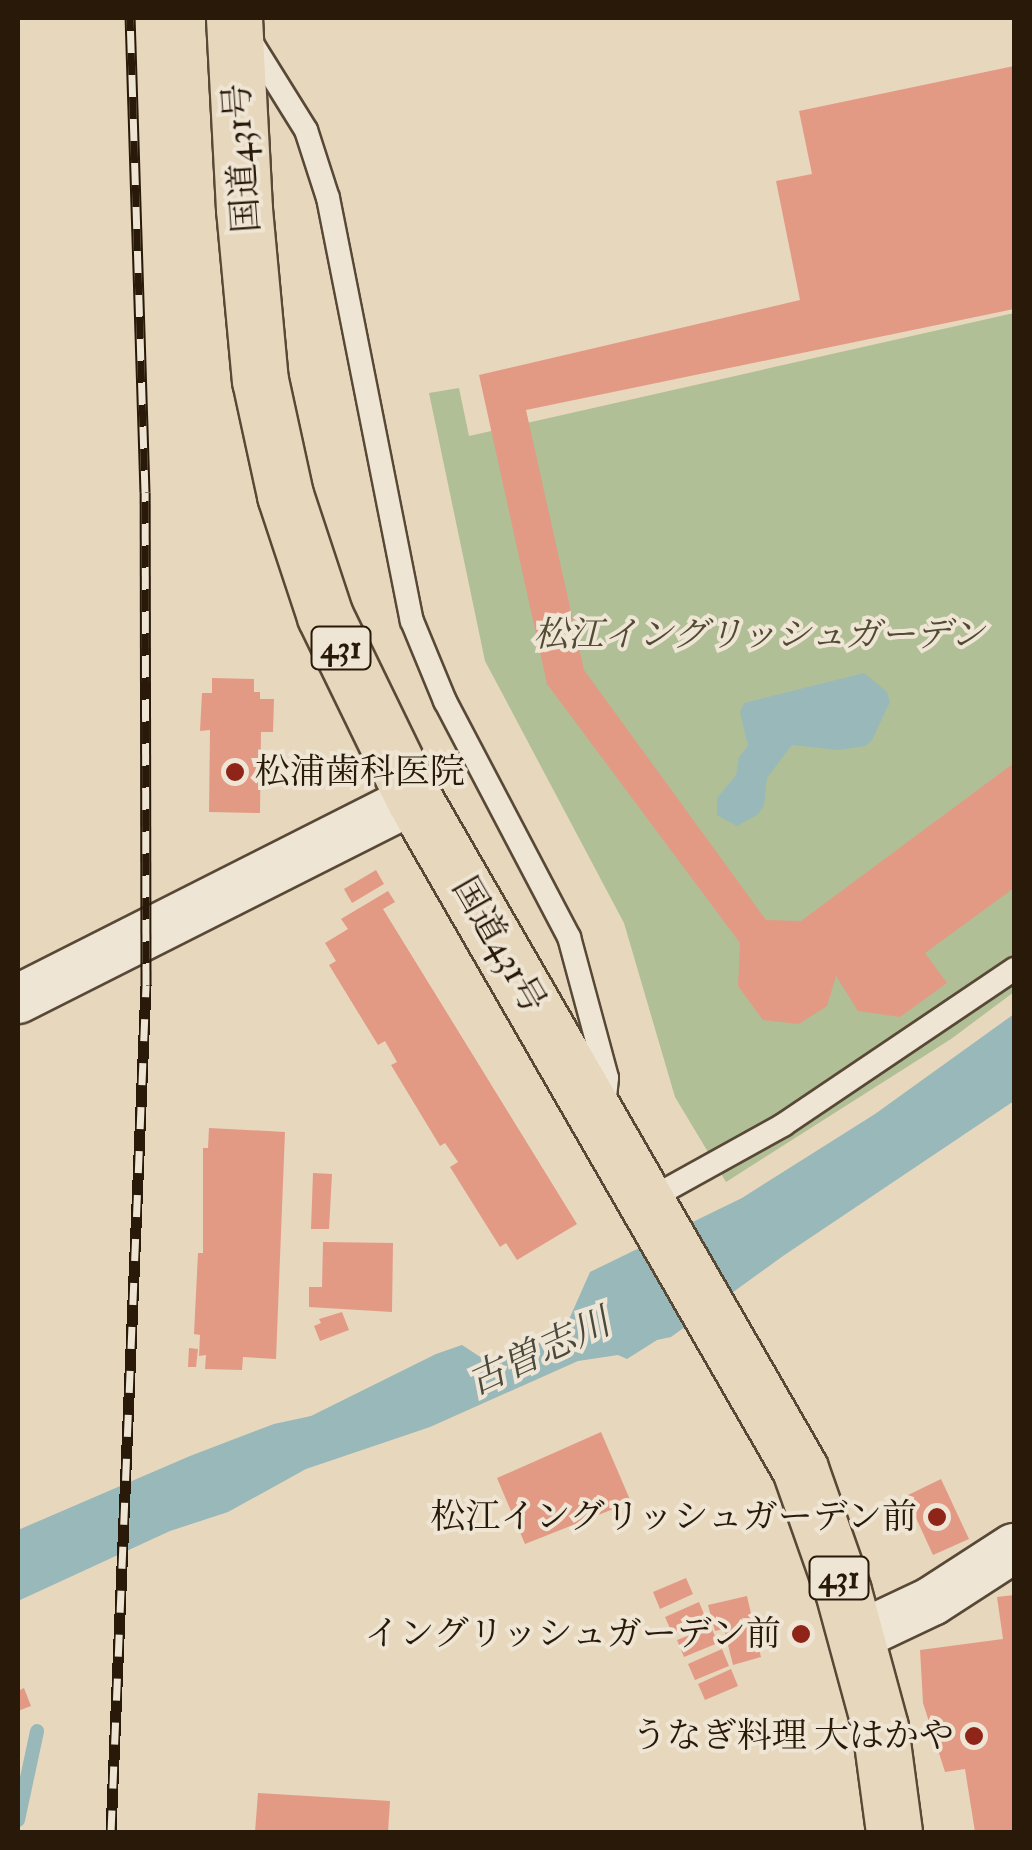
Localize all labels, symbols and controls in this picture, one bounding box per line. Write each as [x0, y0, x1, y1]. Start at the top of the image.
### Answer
street label: 国道431号 [216, 82, 268, 234]
park label: 松江イングリッシュガーデン [532, 614, 986, 656]
road number: 431 [308, 621, 374, 675]
place label: 松浦歯科医院 [255, 751, 465, 793]
marker: 松浦歯科医院 [224, 761, 246, 783]
street label: 国道431号 [443, 870, 555, 1020]
water label: 古曽志川 [460, 1300, 618, 1406]
place label: 松江イングリッシュガーデン前 [427, 1496, 917, 1538]
marker: 松江イングリッシュガーデン前 [926, 1506, 948, 1528]
road number: 431 [806, 1551, 872, 1605]
place label: イングリッシュガーデン前 [361, 1613, 781, 1655]
marker: イングリッシュガーデン前 [790, 1623, 812, 1645]
place label: うなぎ料理 大はかや [632, 1715, 954, 1757]
marker: うなぎ料理 大はかや [963, 1725, 985, 1747]

